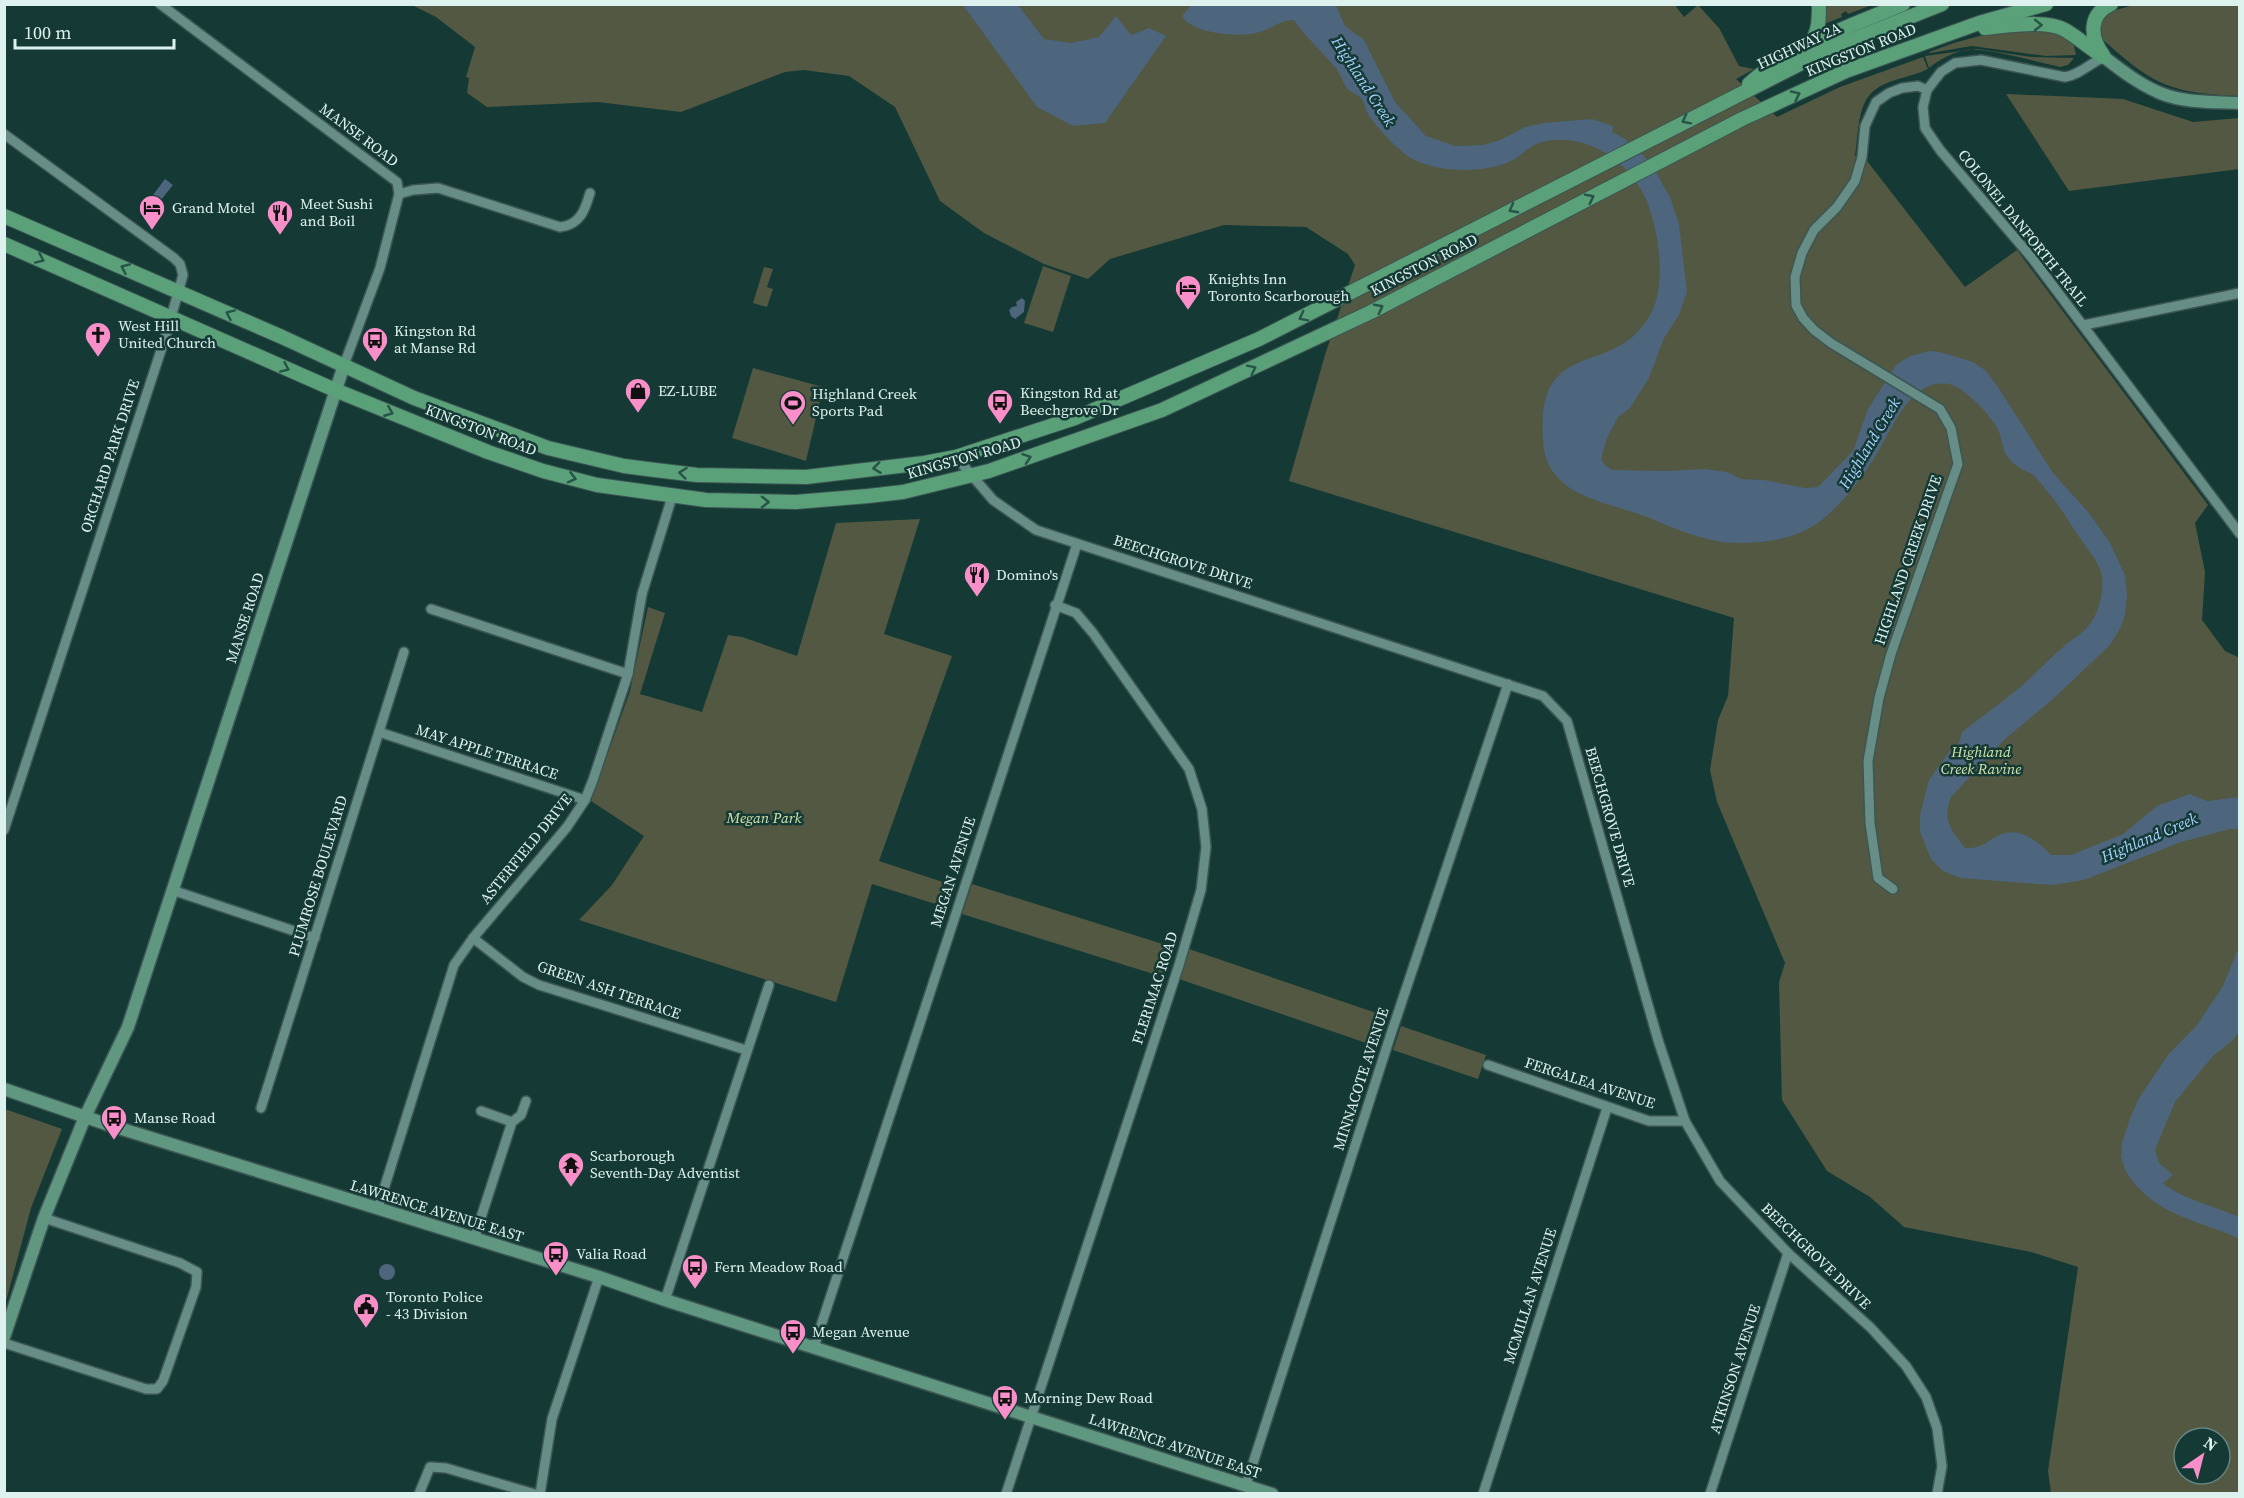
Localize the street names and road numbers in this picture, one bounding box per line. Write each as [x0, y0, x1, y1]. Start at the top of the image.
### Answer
street label: HIGHWAY 2A [1753, 17, 1844, 74]
street label: KINGSTON ROAD [1802, 18, 1919, 81]
street label: MANSE ROAD [315, 98, 403, 171]
street label: COLONEL DANFORTH TRAIL [1953, 145, 2094, 311]
street label: KINGSTON ROAD [1367, 228, 1481, 301]
street label: ORCHARD PARK DRIVE [75, 376, 144, 535]
street label: KINGSTON ROAD [422, 399, 540, 460]
street label: KINGSTON ROAD [904, 431, 1023, 484]
street label: HIGHLAND CREEK DRIVE [1869, 472, 1946, 648]
street label: BEECHGROVE DRIVE [1111, 529, 1255, 594]
street label: MANSE ROAD [220, 570, 269, 666]
street label: MAY APPLE TERRACE [413, 719, 561, 784]
street label: BEECHGROVE DRIVE [1580, 744, 1641, 889]
street label: ASTERFIELD DRIVE [475, 789, 577, 908]
street label: PLUMROSE BOULEVARD [283, 793, 352, 959]
street label: MEGAN AVENUE [925, 814, 980, 930]
street label: FLERIMAC ROAD [1126, 929, 1183, 1047]
street label: GREEN ASH TERRACE [535, 955, 684, 1024]
street label: MINNACOTE AVENUE [1327, 1005, 1394, 1153]
street label: FERGALEA AVENUE [1522, 1052, 1658, 1114]
street label: LAWRENCE AVENUE EAST [348, 1174, 526, 1247]
street label: BEECHGROVE DRIVE [1757, 1198, 1876, 1314]
street label: MCMILLAN AVENUE [1498, 1225, 1561, 1366]
street label: ATKINSON AVENUE [1704, 1301, 1765, 1436]
street label: LAWRENCE AVENUE EAST [1086, 1408, 1264, 1483]

